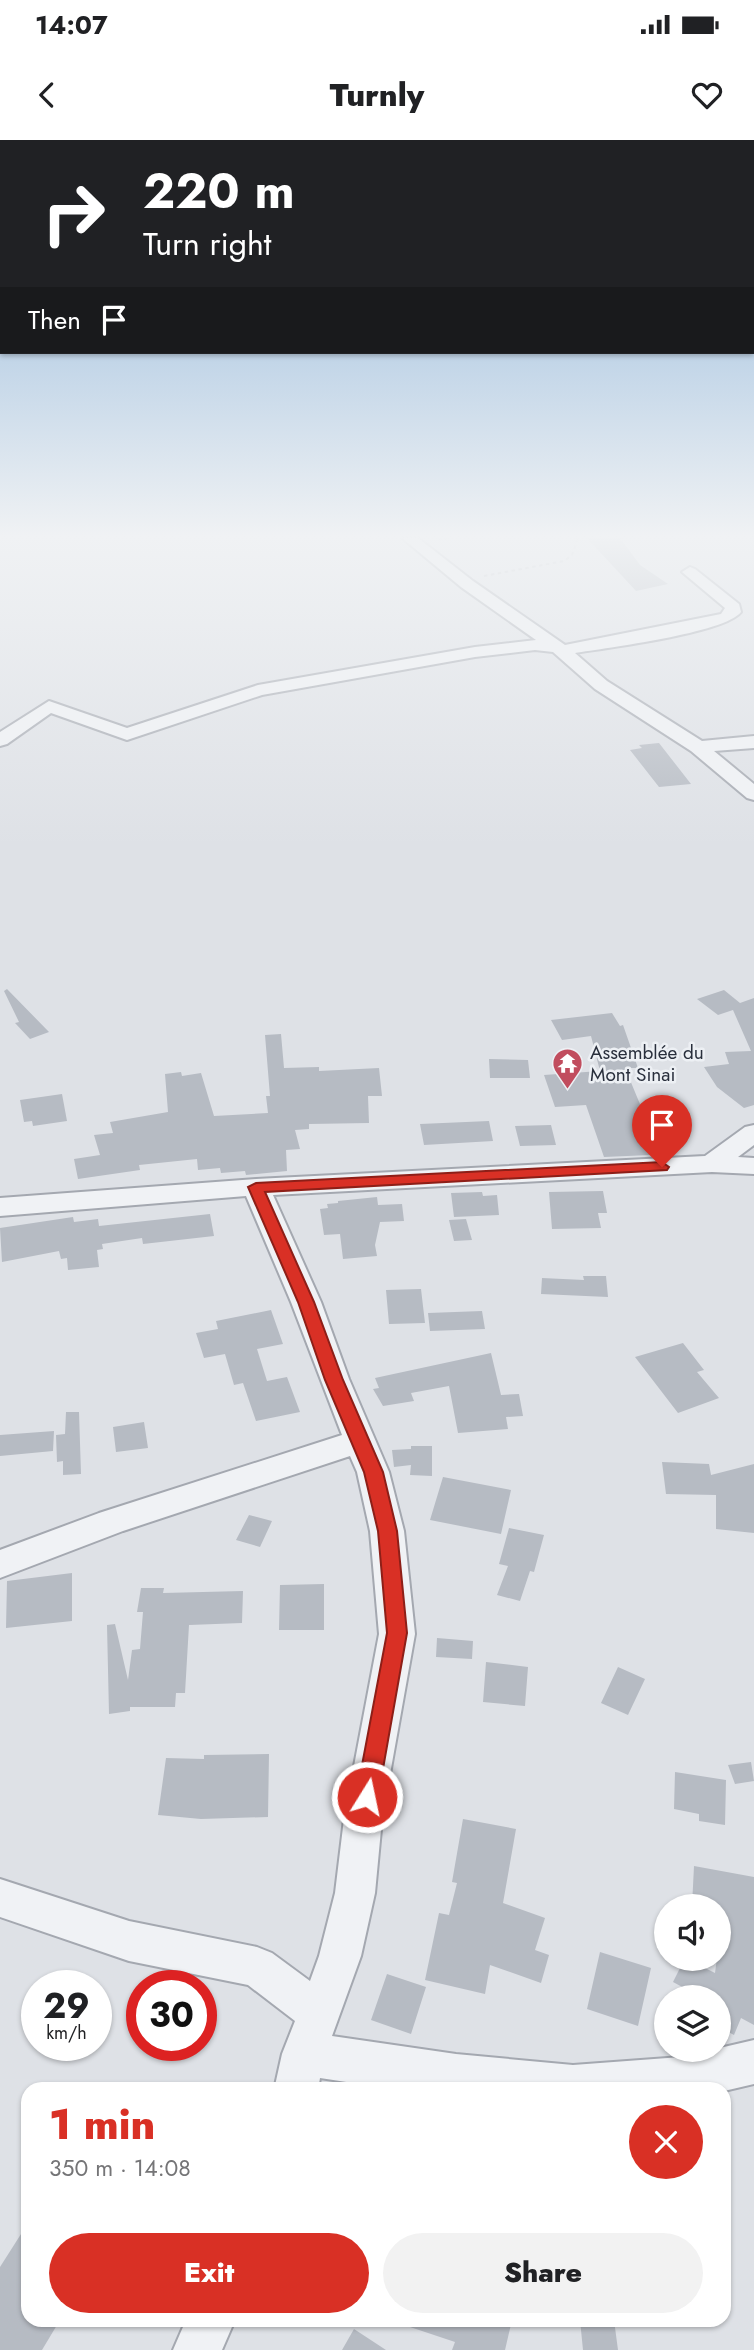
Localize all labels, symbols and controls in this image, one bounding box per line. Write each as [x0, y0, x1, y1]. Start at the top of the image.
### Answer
text: 14:07 [35, 6, 108, 44]
text: Turnly [330, 72, 424, 118]
icon: back [28, 76, 66, 114]
icon: heart [688, 76, 726, 114]
text: 220 m [143, 156, 295, 226]
icon: right [28, 168, 119, 259]
text: Turn right [143, 221, 272, 267]
text: Then [28, 301, 81, 339]
icon: arrive [95, 301, 133, 339]
place label: Assemblée du Mont Sinai [590, 1039, 704, 1088]
temple icon: Assemblée du Mont Sinai [550, 1046, 584, 1090]
pin [632, 1095, 692, 1167]
icon: arrive [643, 1106, 681, 1144]
position arrow [330, 1760, 404, 1834]
map controls [654, 1894, 731, 2062]
button: sound [654, 1894, 731, 1971]
speed limit sign: 30 [126, 1970, 217, 2061]
text: 29 [43, 1981, 90, 2031]
button: layers [654, 1985, 731, 2062]
text: km/h [46, 2020, 87, 2046]
text: 1 min [49, 2094, 155, 2155]
button: close [629, 2105, 703, 2179]
text: 350 m · 14:08 [49, 2151, 191, 2185]
button: Exit [49, 2233, 369, 2313]
button: Share [383, 2233, 703, 2313]

